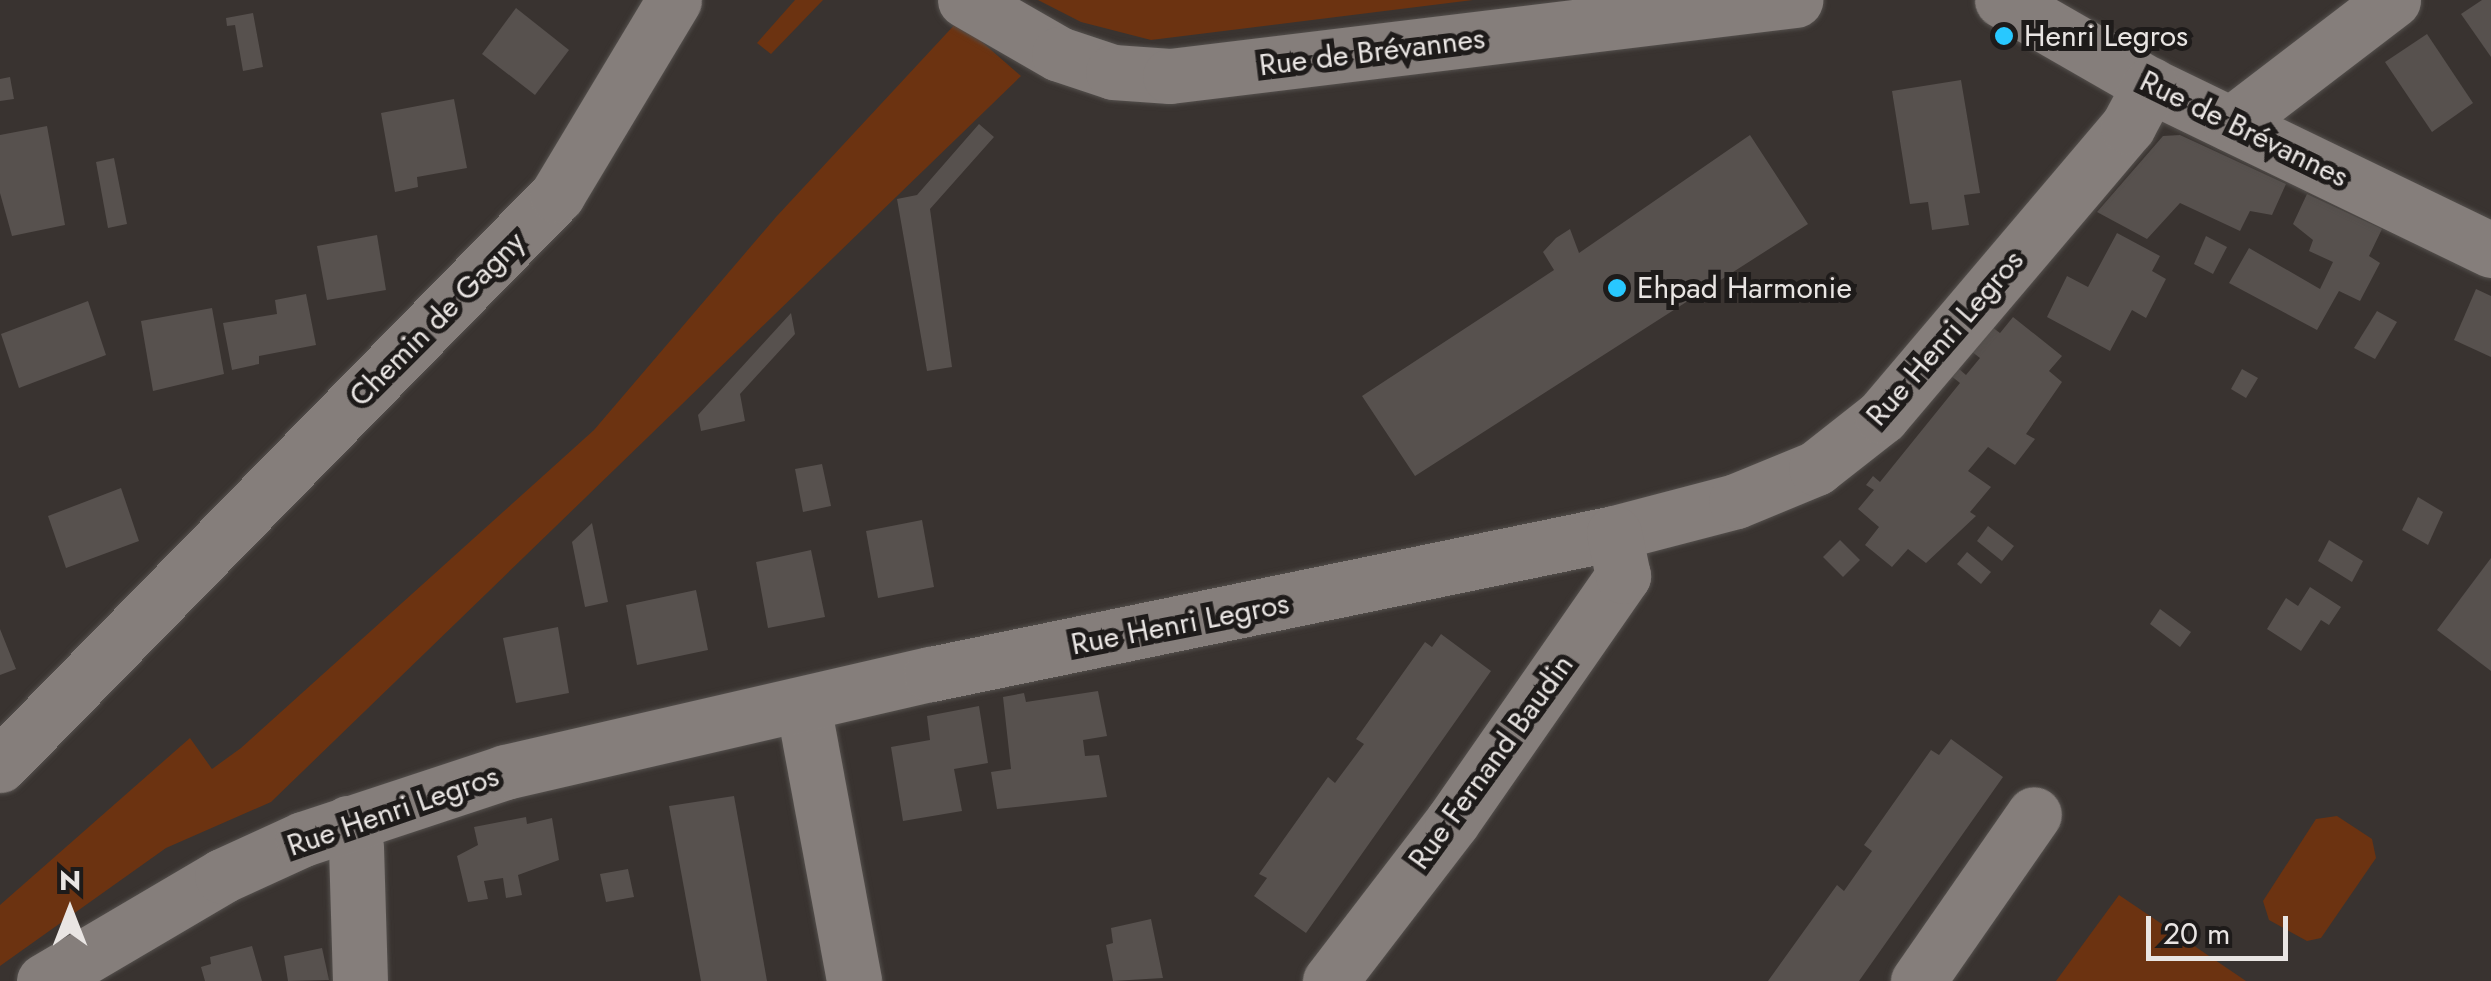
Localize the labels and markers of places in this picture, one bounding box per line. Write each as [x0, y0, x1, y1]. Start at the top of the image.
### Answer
place label: Henri Legros [2024, 18, 2188, 54]
marker: Henri Legros [1993, 25, 2015, 47]
place label: Ehpad Harmonie [1637, 270, 1852, 306]
marker: Ehpad Harmonie [1606, 277, 1628, 299]

